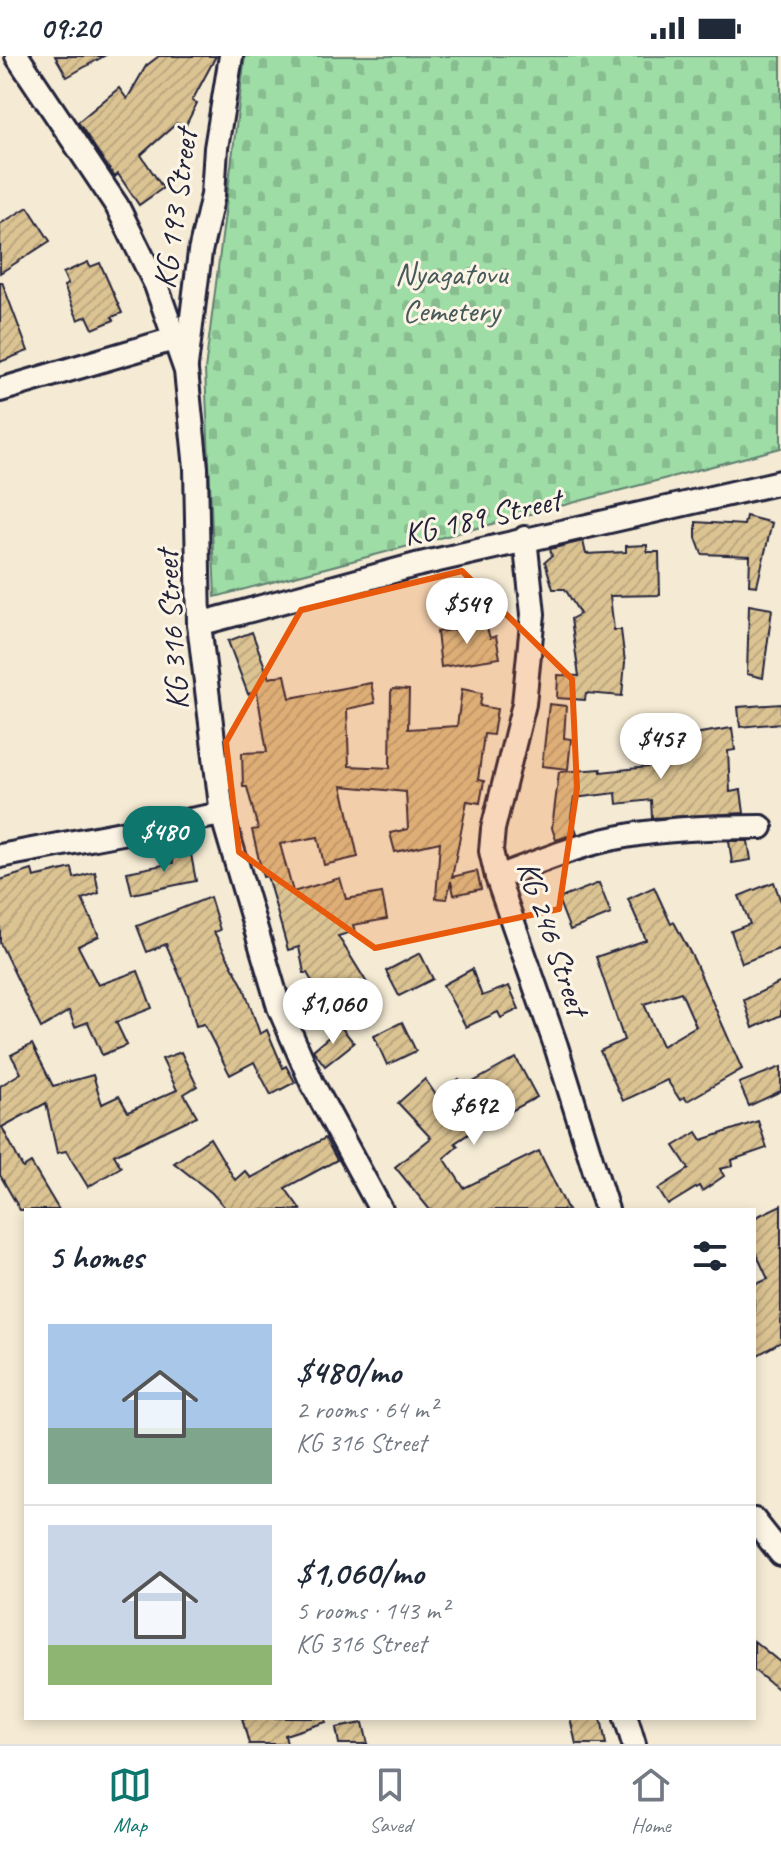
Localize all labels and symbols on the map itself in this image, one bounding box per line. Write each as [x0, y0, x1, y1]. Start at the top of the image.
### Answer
street label: KG 193 Street [144, 122, 207, 291]
park label: Nyagatovu Cemetery [395, 253, 509, 331]
street label: KG 189 Street [399, 478, 569, 555]
street label: KG 316 Street [146, 544, 198, 711]
pin: $549 [420, 578, 514, 646]
pin: $457 [614, 713, 708, 781]
pin: $480 [117, 806, 211, 874]
street label: KG 246 Street [508, 856, 600, 1025]
pin: $1,060 [268, 978, 398, 1046]
pin: $692 [427, 1079, 521, 1147]

